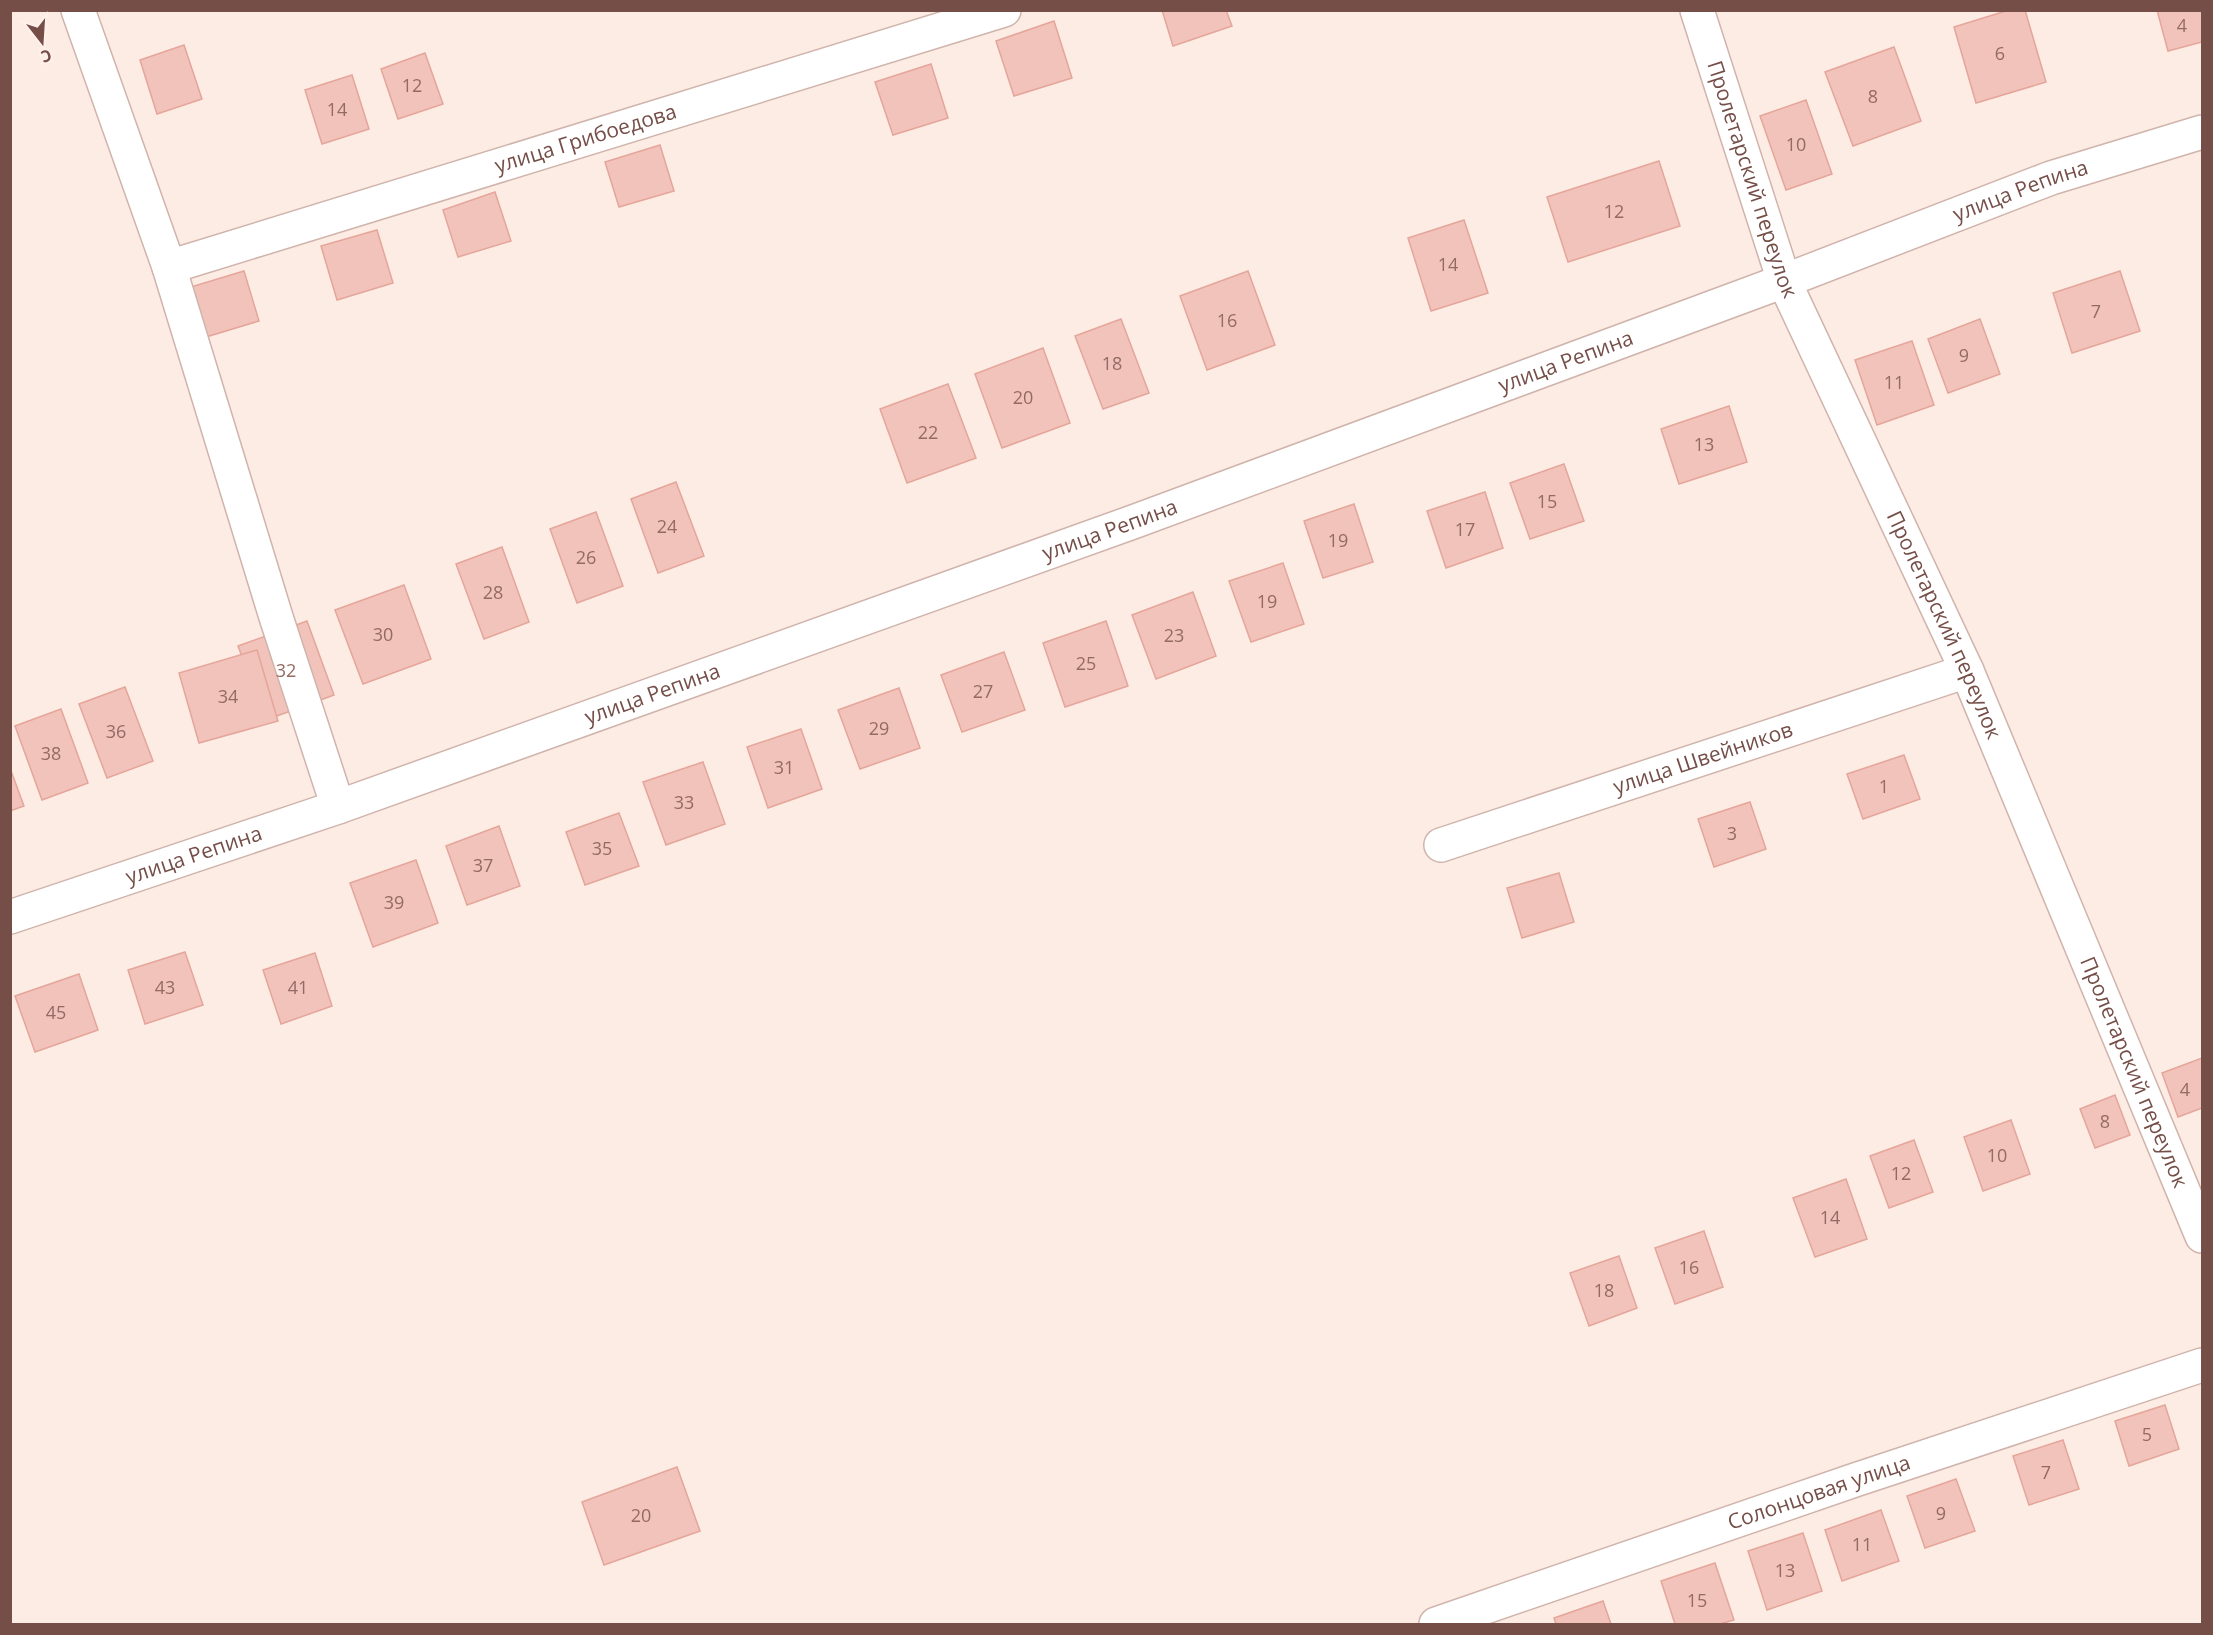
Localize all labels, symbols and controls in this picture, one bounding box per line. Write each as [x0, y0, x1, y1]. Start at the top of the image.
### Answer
north arrow [12, 12, 72, 72]
house number: 4 [2177, 13, 2187, 37]
house number: 6 [1995, 41, 2005, 65]
text: С [38, 44, 54, 68]
street label: Пролетарский переулок [1701, 57, 1805, 302]
house number: 12 [402, 73, 422, 97]
house number: 8 [1868, 84, 1878, 108]
house number: 14 [327, 97, 347, 121]
street label: улица Грибоедова [491, 97, 680, 179]
house number: 10 [1786, 132, 1806, 156]
street label: улица Репина [1949, 153, 2091, 228]
house number: 12 [1604, 199, 1624, 223]
house number: 14 [1438, 252, 1458, 276]
house number: 7 [2091, 299, 2101, 323]
house number: 16 [1217, 308, 1237, 332]
street label: улица Репина [1494, 323, 1637, 399]
house number: 9 [1959, 343, 1969, 367]
house number: 18 [1102, 351, 1122, 375]
house number: 11 [1884, 370, 1904, 394]
house number: 20 [1013, 385, 1033, 409]
house number: 22 [918, 420, 938, 444]
house number: 13 [1694, 432, 1714, 456]
house number: 15 [1537, 489, 1557, 513]
street label: улица Репина [1038, 492, 1181, 566]
street label: Пролетарский переулок [1881, 506, 2009, 743]
house number: 24 [657, 514, 677, 538]
house number: 17 [1455, 517, 1475, 541]
house number: 19 [1328, 528, 1348, 552]
house number: 26 [576, 545, 596, 569]
house number: 28 [483, 580, 503, 604]
house number: 19 [1257, 589, 1277, 613]
house number: 30 [373, 622, 393, 646]
house number: 23 [1164, 623, 1184, 647]
house number: 25 [1076, 651, 1096, 675]
street label: улица Репина [581, 656, 724, 730]
house number: 32 [276, 658, 296, 682]
house number: 27 [973, 679, 993, 703]
house number: 34 [218, 684, 238, 708]
street label: улица Швейников [1609, 715, 1796, 800]
house number: 29 [869, 716, 889, 740]
house number: 36 [106, 719, 126, 743]
house number: 38 [41, 741, 61, 765]
house number: 31 [774, 755, 794, 779]
house number: 1 [1879, 774, 1889, 798]
house number: 33 [674, 790, 694, 814]
street label: улица Репина [122, 819, 265, 890]
house number: 3 [1727, 821, 1737, 845]
house number: 35 [592, 836, 612, 860]
house number: 37 [473, 853, 493, 877]
house number: 39 [384, 890, 404, 914]
street label: Пролетарский переулок [2074, 952, 2195, 1192]
house number: 43 [155, 975, 175, 999]
house number: 41 [288, 975, 308, 999]
house number: 45 [46, 1000, 66, 1024]
house number: 4 [2180, 1077, 2190, 1101]
house number: 8 [2100, 1109, 2110, 1133]
house number: 10 [1987, 1143, 2007, 1167]
house number: 12 [1891, 1161, 1911, 1185]
house number: 14 [1820, 1205, 1840, 1229]
house number: 16 [1679, 1255, 1699, 1279]
house number: 18 [1594, 1278, 1614, 1302]
house number: 5 [2142, 1422, 2152, 1446]
street label: Солонцовая улица [1724, 1448, 1914, 1536]
house number: 7 [2041, 1460, 2051, 1484]
house number: 9 [1936, 1501, 1946, 1525]
house number: 20 [631, 1503, 651, 1527]
house number: 11 [1852, 1532, 1872, 1556]
house number: 13 [1775, 1558, 1795, 1582]
house number: 15 [1687, 1588, 1707, 1612]

